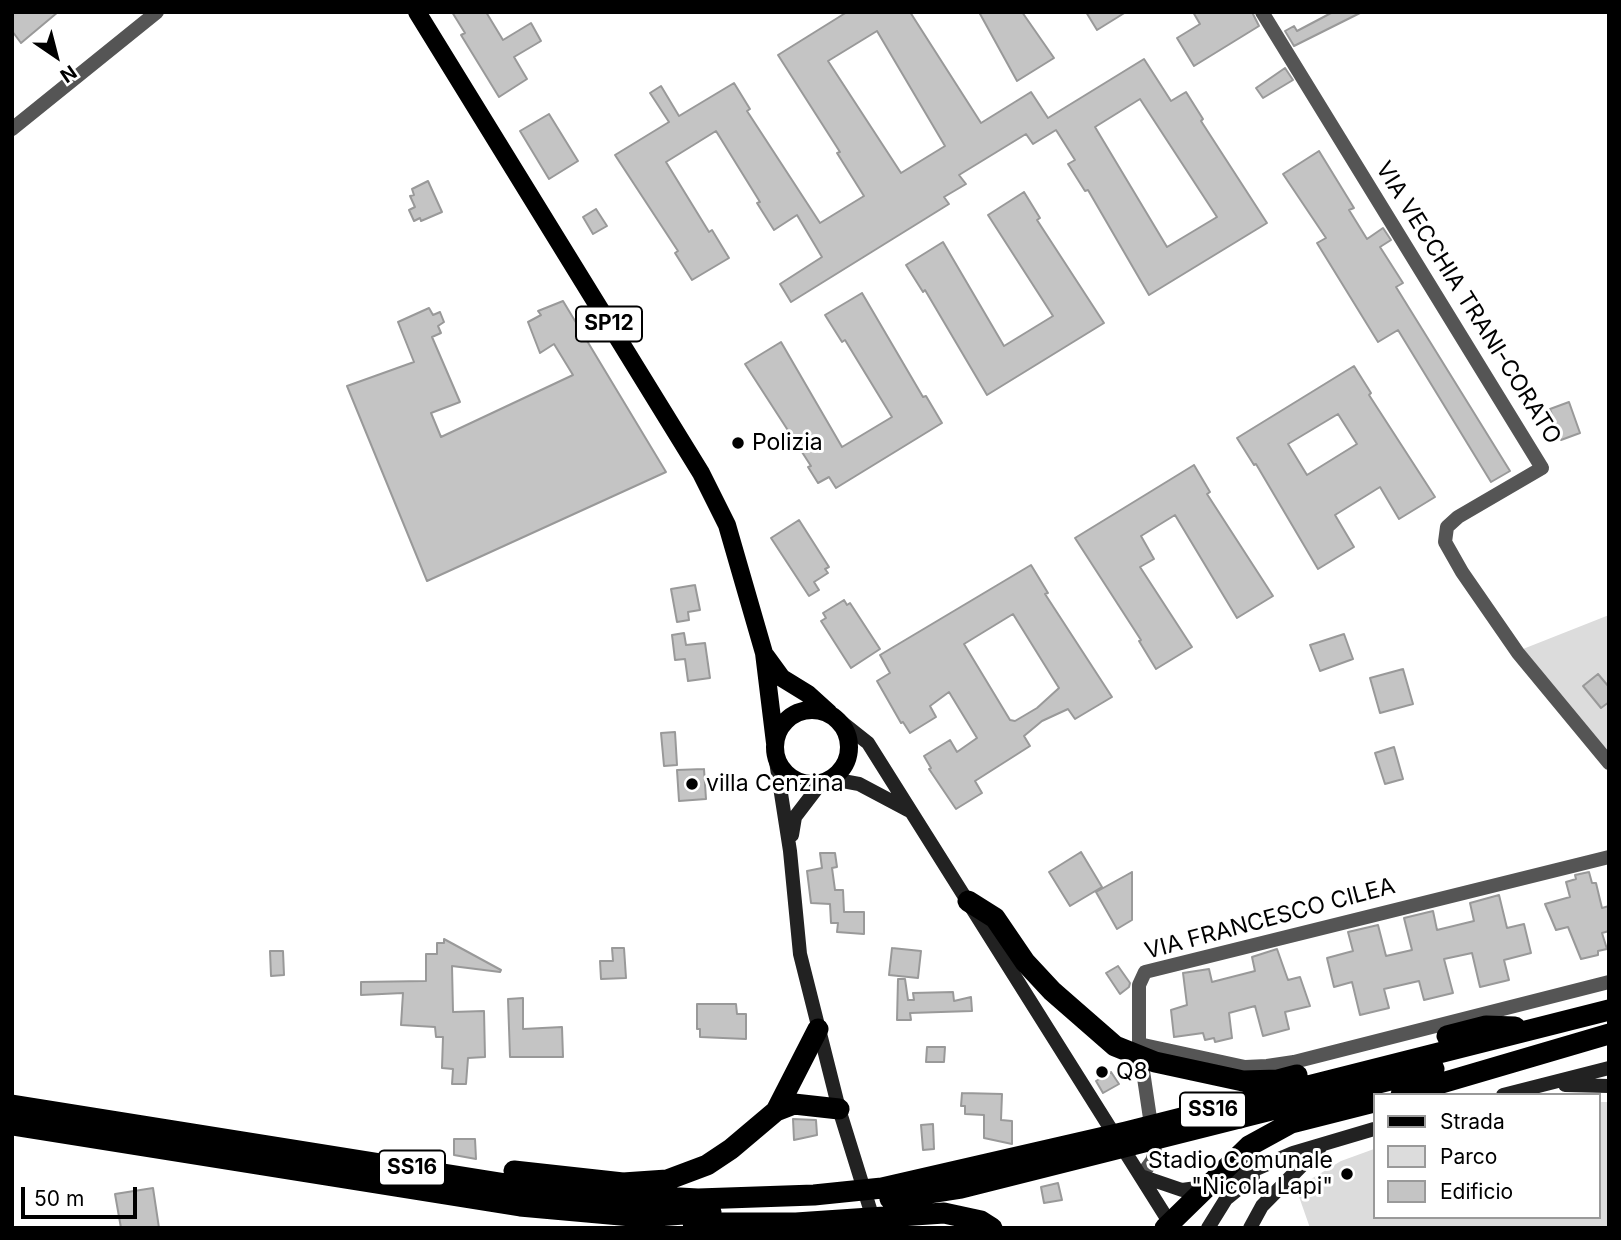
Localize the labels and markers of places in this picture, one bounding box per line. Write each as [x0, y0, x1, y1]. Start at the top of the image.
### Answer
place label: Polizia [752, 429, 823, 457]
marker: Polizia [730, 435, 746, 451]
place label: villa Cenzina [706, 770, 844, 798]
marker: villa Cenzina [684, 776, 700, 792]
place label: Q8 [1116, 1058, 1148, 1086]
marker: Q8 [1094, 1064, 1110, 1080]
place label: Stadio Comunale "Nicola Lapi" [1148, 1147, 1333, 1201]
marker: Stadio Comunale "Nicola Lapi" [1339, 1166, 1355, 1182]

